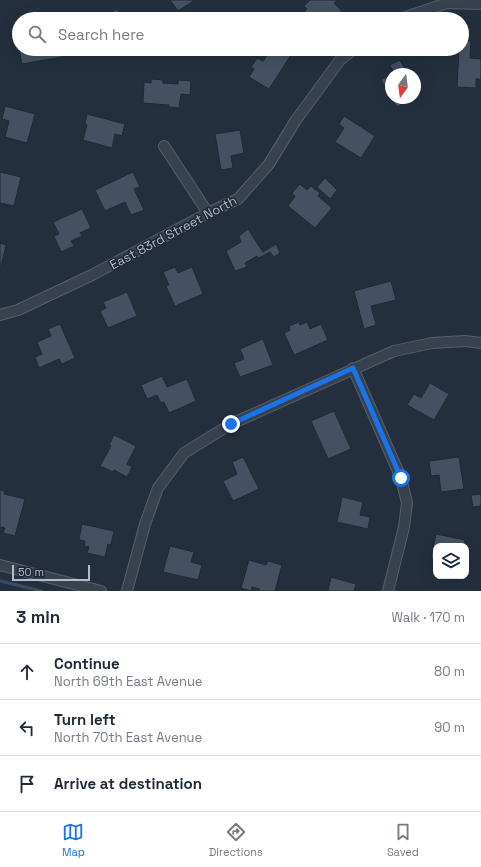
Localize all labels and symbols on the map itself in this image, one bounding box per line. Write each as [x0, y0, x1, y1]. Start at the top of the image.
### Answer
north arrow [385, 68, 421, 104]
street label: East 83rd Street North [107, 192, 240, 273]
route end [222, 415, 240, 433]
route start [392, 469, 410, 487]
scale bar [12, 563, 90, 582]

